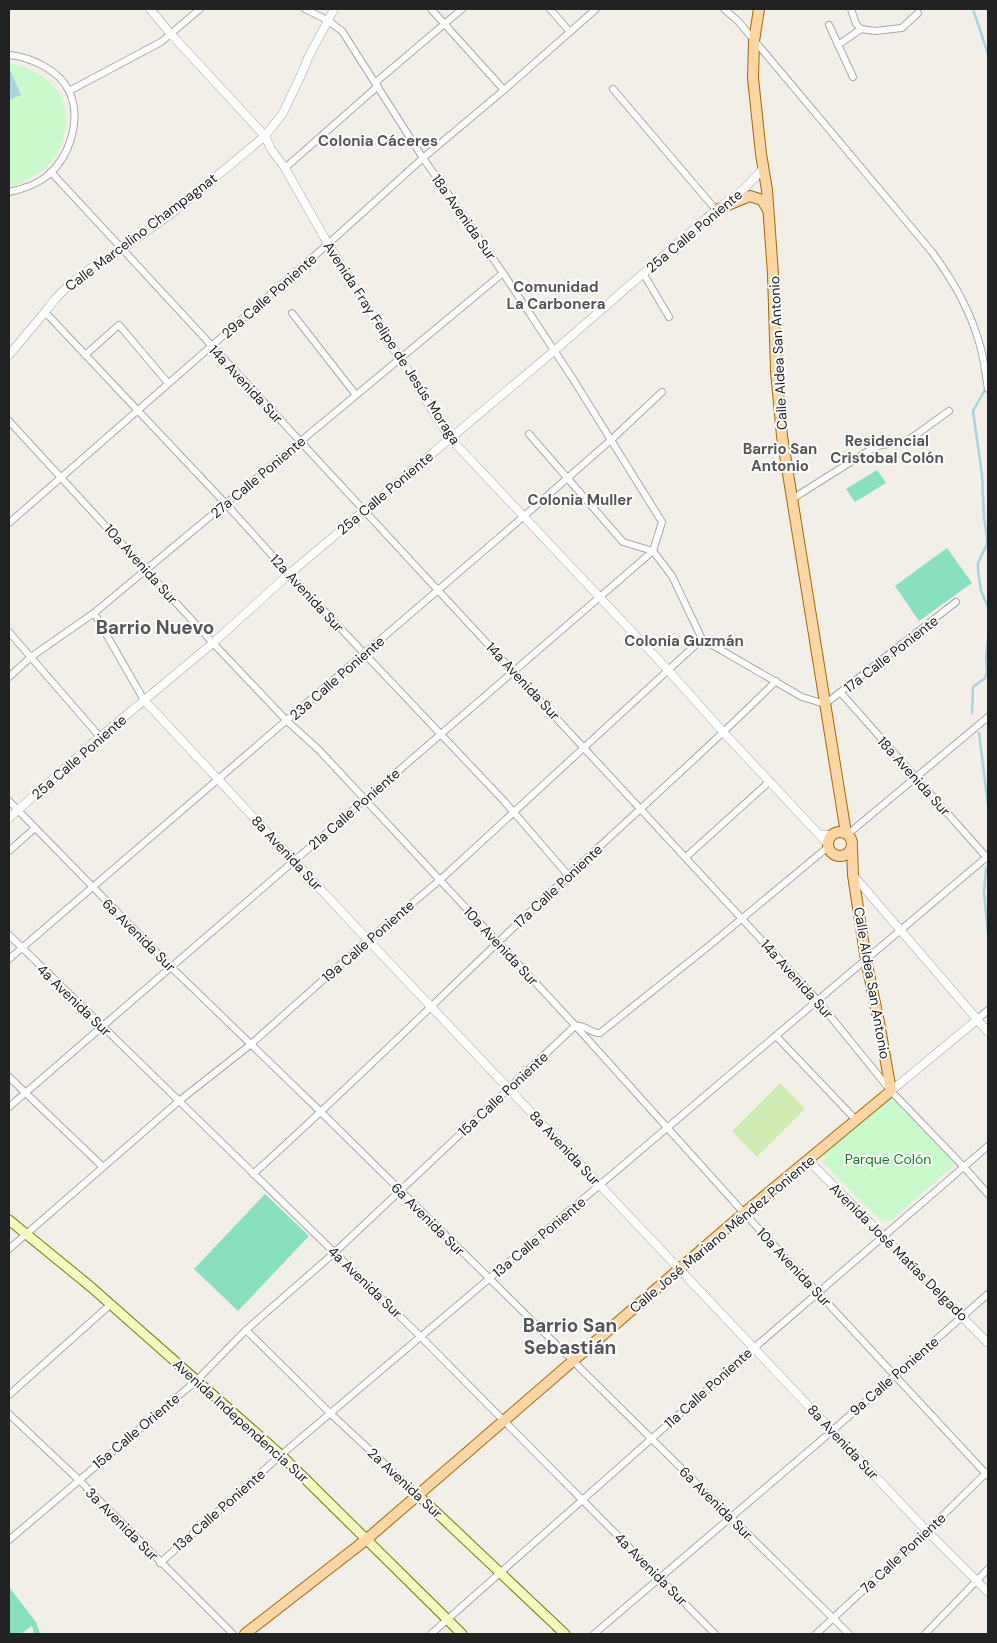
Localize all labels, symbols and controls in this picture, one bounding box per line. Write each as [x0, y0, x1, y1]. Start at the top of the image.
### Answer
district label: Colonia Cáceres [318, 131, 438, 151]
street label: Calle Marcelino Champagnat [61, 169, 221, 295]
street label: 18a Avenida Sur [428, 171, 500, 263]
street label: 25a Calle Poniente [642, 185, 746, 277]
street label: Avenida Fray Felipe de Jesús Moraga [320, 238, 464, 448]
street label: 29a Calle Poniente [218, 250, 320, 342]
street label: Calle Aldea San Antonio [765, 276, 791, 430]
district label: Comunidad La Carbonera [507, 277, 605, 314]
street label: 14a Avenida Sur [205, 341, 287, 427]
district label: Residencial Cristobal Colón [830, 431, 944, 468]
street label: 27a Calle Poniente [207, 432, 309, 522]
district label: Barrio San Antonio [743, 439, 817, 476]
street label: 25a Calle Poniente [333, 447, 437, 539]
district label: Colonia Muller [528, 490, 632, 510]
street label: 10a Avenida Sur [100, 520, 182, 608]
street label: 12a Avenida Sur [266, 550, 348, 636]
street label: 17a Calle Poniente [840, 612, 942, 696]
district label: Barrio Nuevo [96, 615, 214, 640]
district label: Colonia Guzmán [624, 631, 744, 651]
street label: 23a Calle Poniente [286, 632, 388, 724]
street label: 14a Avenida Sur [482, 638, 564, 724]
street label: 25a Calle Poniente [28, 711, 130, 803]
street label: 18a Avenida Sur [874, 733, 954, 819]
street label: 21a Calle Poniente [304, 764, 404, 854]
street label: 8a Avenida Sur [248, 812, 326, 894]
street label: 17a Calle Poniente [510, 840, 606, 932]
street label: 6a Avenida Sur [99, 895, 179, 975]
street label: 19a Calle Poniente [318, 896, 418, 986]
street label: 10a Avenida Sur [460, 903, 542, 989]
street label: Calle Aldea San Antonio [850, 906, 894, 1060]
street label: 14a Avenida Sur [757, 936, 837, 1022]
street label: 4a Avenida Sur [33, 960, 115, 1040]
street label: 15a Calle Poniente [454, 1048, 552, 1140]
street label: 8a Avenida Sur [526, 1107, 604, 1189]
park label: Parque Colón [845, 1150, 931, 1168]
street label: Calle José Mariano Méndez Poniente [626, 1151, 818, 1317]
street label: 6a Avenida Sur [388, 1179, 468, 1259]
street label: Avenida José Matías Delgado [826, 1179, 972, 1325]
street label: 13a Calle Poniente [489, 1193, 589, 1281]
street label: 10a Avenida Sur [753, 1224, 835, 1310]
street label: 4a Avenida Sur [324, 1242, 406, 1322]
district label: Barrio San Sebastián [523, 1313, 617, 1360]
street label: 9a Calle Poniente [846, 1332, 942, 1420]
street label: 11a Calle Poniente [660, 1344, 756, 1432]
street label: Avenida Independencia Sur [169, 1355, 313, 1487]
street label: 15a Calle Oriente [89, 1389, 183, 1473]
street label: 8a Avenida Sur [804, 1401, 882, 1483]
street label: 2a Avenida Sur [364, 1444, 446, 1522]
street label: 6a Avenida Sur [676, 1463, 756, 1543]
street label: 13a Calle Poniente [169, 1465, 269, 1555]
street label: 3a Avenida Sur [82, 1484, 162, 1564]
street label: 7a Calle Poniente [856, 1509, 950, 1597]
street label: 4a Avenida Sur [611, 1529, 691, 1609]

